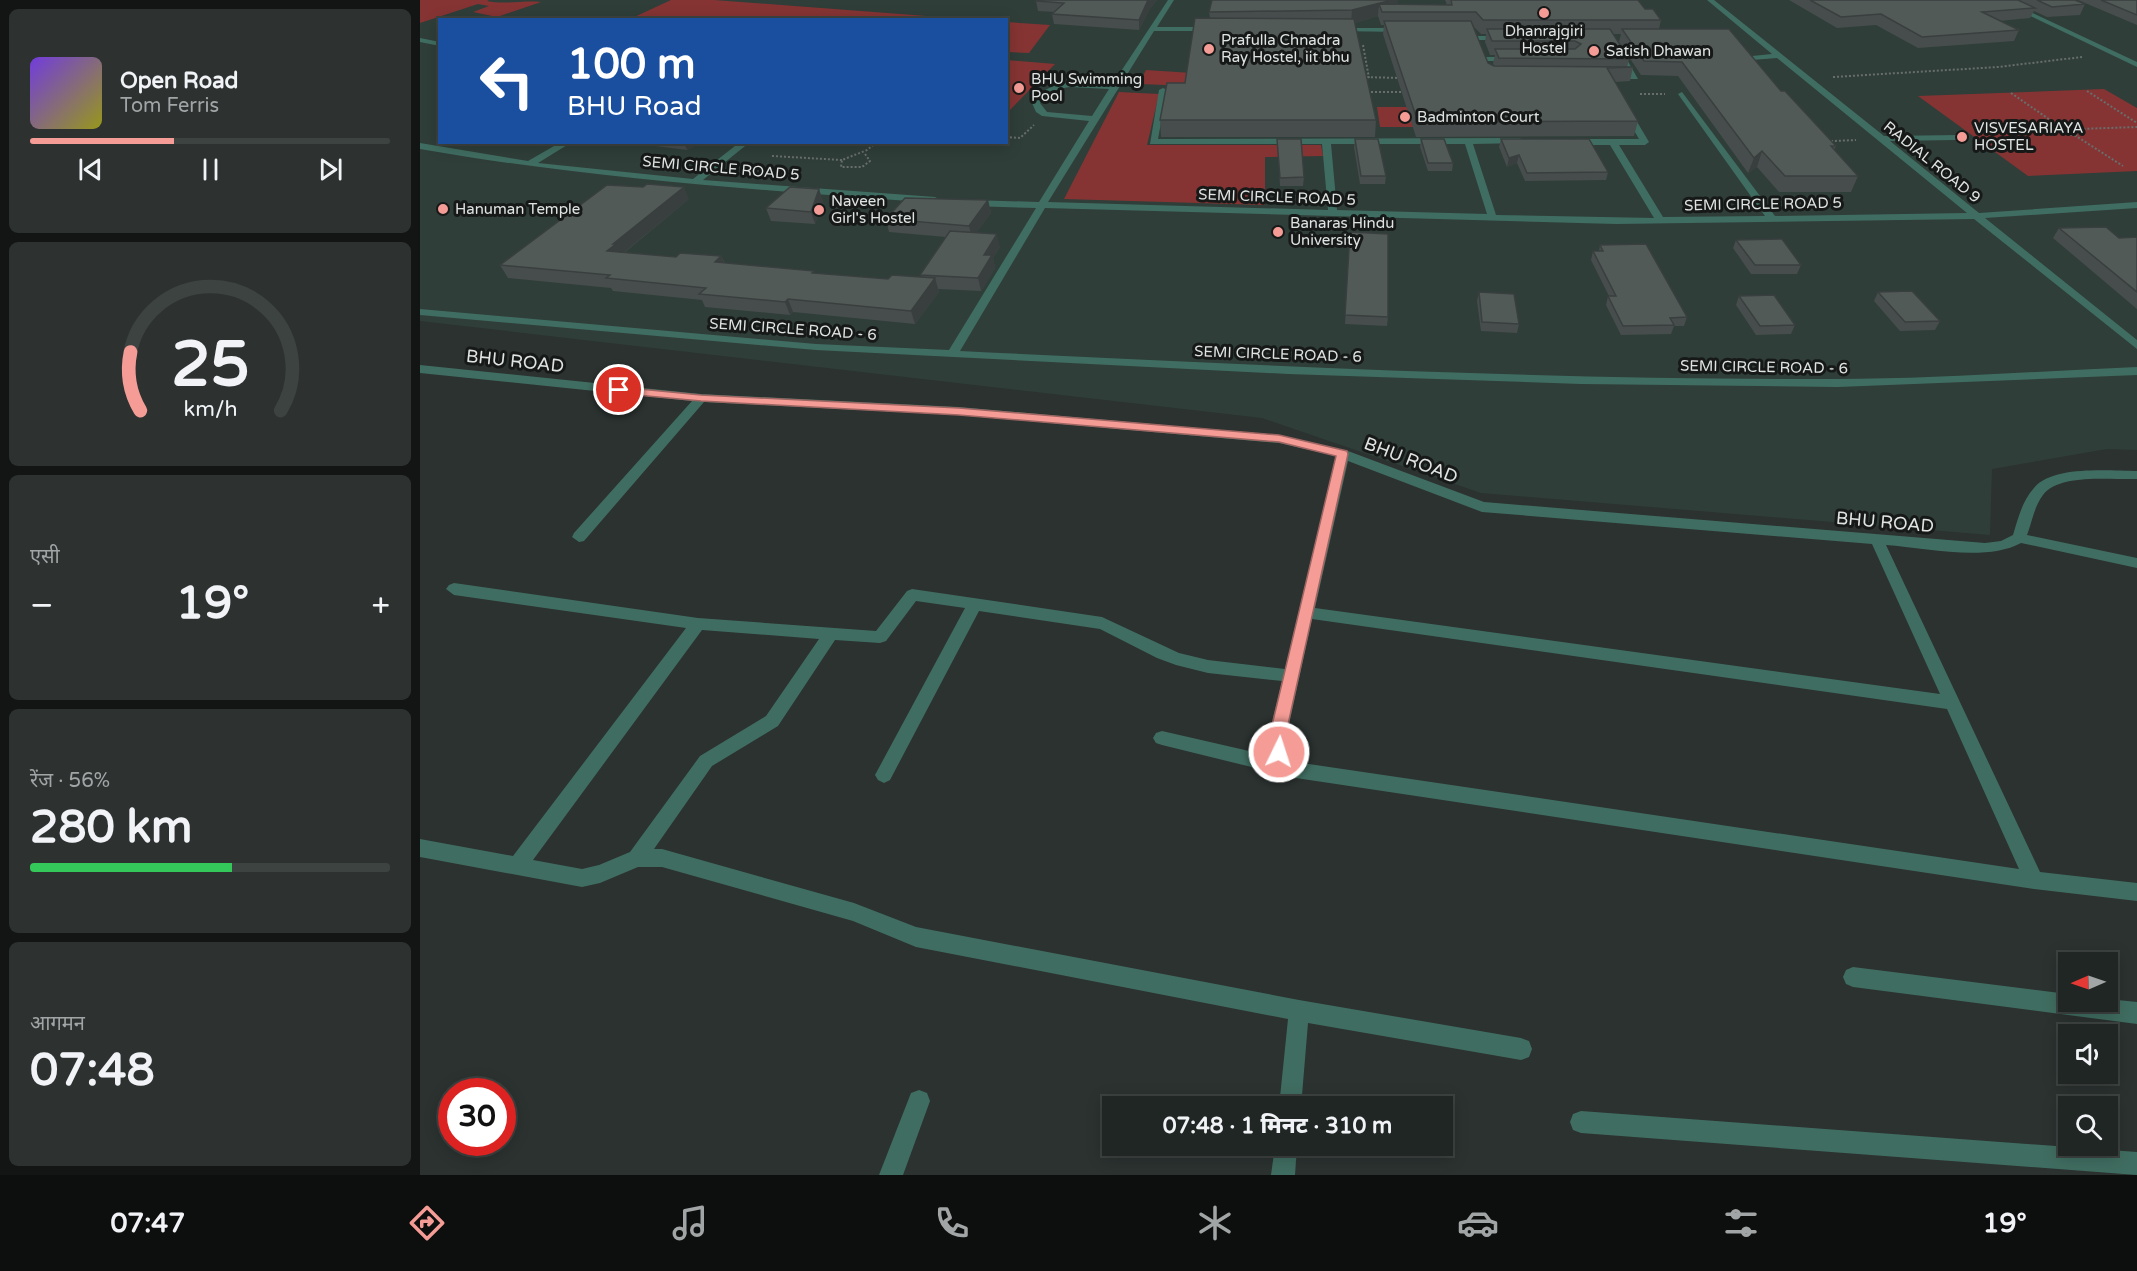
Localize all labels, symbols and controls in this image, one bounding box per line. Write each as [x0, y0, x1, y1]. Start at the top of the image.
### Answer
marker: Dhanrajgiri Hostel [1537, 6, 1551, 20]
place label: Dhanrajgiri Hostel [1505, 22, 1583, 57]
place label: Prafulla Chnadra Ray Hostel, iit bhu [1221, 31, 1350, 66]
text: 100 m [567, 39, 696, 90]
icon: left [468, 42, 546, 120]
marker: Prafulla Chnadra Ray Hostel, iit bhu [1202, 42, 1216, 56]
place label: Satish Dhawan [1606, 42, 1711, 60]
marker: Satish Dhawan [1587, 44, 1601, 58]
text: Open Road [120, 68, 238, 94]
place label: BHU Swimming Pool [1031, 70, 1142, 105]
marker: BHU Swimming Pool [1012, 81, 1026, 95]
text: BHU Road [567, 90, 701, 123]
text: Tom Ferris [120, 94, 219, 118]
place label: Badminton Court [1417, 108, 1540, 126]
marker: Badminton Court [1398, 110, 1412, 124]
street label: RADIAL ROAD 9 [1880, 117, 1984, 207]
place label: VISVESARIAYA HOSTEL [1974, 119, 2083, 154]
marker: VISVESARIAYA HOSTEL [1955, 130, 1969, 144]
street label: SEMI CIRCLE ROAD 5 [642, 152, 800, 184]
icon: previous [74, 153, 107, 186]
icon: pause [194, 153, 227, 186]
icon: next [314, 153, 347, 186]
street label: SEMI CIRCLE ROAD 5 [1198, 185, 1356, 209]
place label: Naveen Girl's Hostel [831, 192, 915, 227]
street label: SEMI CIRCLE ROAD 5 [1684, 194, 1842, 214]
place label: Hanuman Temple [455, 200, 580, 218]
marker: Hanuman Temple [436, 202, 450, 216]
marker: Naveen Girl's Hostel [812, 203, 826, 217]
place label: Banaras Hindu University [1290, 214, 1394, 249]
marker: Banaras Hindu University [1271, 225, 1285, 239]
street label: SEMI CIRCLE ROAD - 6 [709, 314, 877, 344]
text: 25 [171, 328, 249, 403]
street label: SEMI CIRCLE ROAD - 6 [1194, 342, 1362, 366]
street label: BHU ROAD [465, 345, 565, 377]
street label: SEMI CIRCLE ROAD - 6 [1680, 357, 1848, 377]
pin [593, 364, 644, 415]
icon: arrive [602, 373, 635, 406]
text: km/h [183, 397, 237, 423]
street label: BHU ROAD [1361, 432, 1461, 488]
street label: BHU ROAD [1835, 507, 1935, 537]
text: एसी [30, 545, 60, 569]
text: 19° [176, 577, 249, 631]
text: − [30, 586, 54, 625]
text: + [371, 586, 390, 625]
position arrow [1247, 720, 1311, 784]
text: रेंज · 56% [30, 769, 110, 793]
text: 280 km [30, 801, 192, 855]
north arrow [2058, 952, 2118, 1012]
map controls [2058, 952, 2118, 1156]
text: आगमन [30, 1012, 85, 1036]
button: sound [2058, 1024, 2118, 1084]
text: 07:48 [30, 1044, 155, 1098]
speed limit sign: 30 [438, 1078, 516, 1156]
button: search [2058, 1096, 2118, 1156]
text: 07:48 · 1 मिनट · 310 m [1163, 1113, 1392, 1139]
icon: directions [406, 1202, 448, 1244]
icon: music [669, 1202, 711, 1244]
icon: phone [931, 1202, 973, 1244]
icon: climate [1194, 1202, 1236, 1244]
icon: car [1457, 1202, 1499, 1244]
icon: filters [1720, 1202, 1762, 1244]
text: 07:47 [110, 1207, 185, 1240]
text: 19° [1982, 1207, 2027, 1240]

